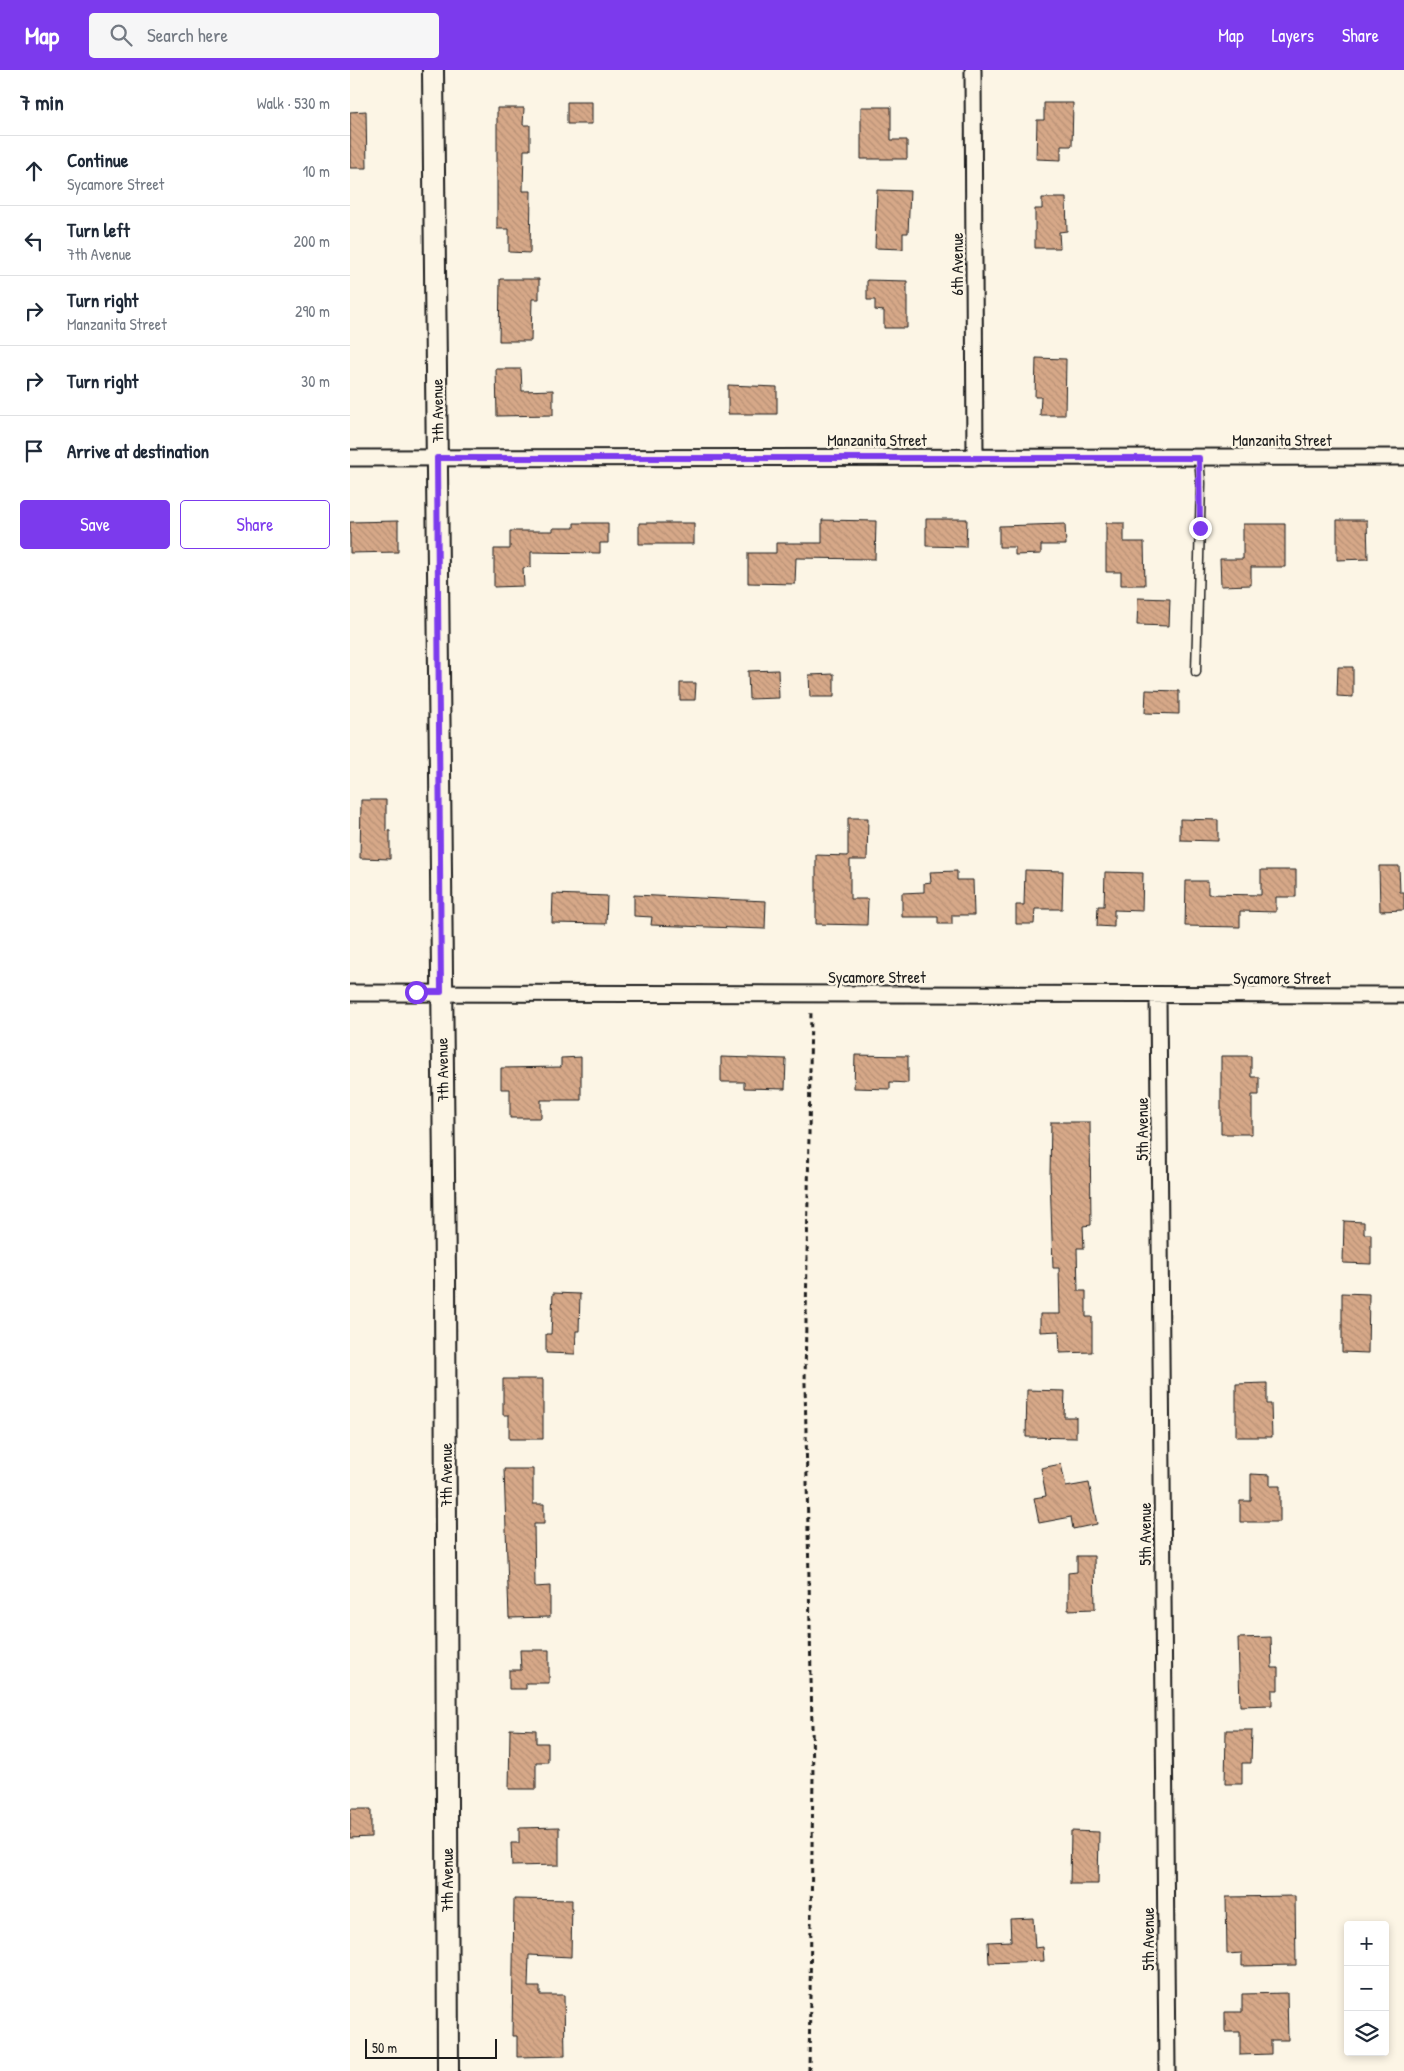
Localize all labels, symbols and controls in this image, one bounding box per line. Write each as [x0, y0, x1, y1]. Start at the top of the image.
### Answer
search box [89, 13, 439, 58]
text: Map [25, 19, 59, 51]
icon: search [107, 21, 135, 49]
text: Search here [147, 22, 228, 48]
text: Map [1218, 23, 1244, 48]
text: Layers [1272, 23, 1314, 48]
text: Share [1342, 23, 1379, 48]
text: 7 min [20, 88, 64, 117]
text: Walk · 530 m [257, 92, 330, 114]
text: Continue [67, 147, 128, 173]
icon: ahead [20, 157, 48, 185]
text: 10 m [302, 160, 330, 182]
text: Sycamore Street [67, 173, 164, 195]
text: Turn left [67, 217, 130, 243]
icon: left [20, 227, 48, 255]
text: 200 m [294, 230, 330, 252]
street label: 6th Avenue [946, 232, 968, 295]
text: 7th Avenue [67, 243, 131, 265]
text: Turn right [67, 287, 138, 313]
icon: right [20, 297, 48, 325]
text: 290 m [295, 300, 330, 322]
text: Manzanita Street [67, 313, 167, 335]
icon: right [20, 367, 48, 395]
text: Turn right [67, 368, 138, 394]
text: 30 m [301, 370, 330, 392]
street label: 7th Avenue [425, 378, 449, 443]
street label: Manzanita Street [827, 429, 927, 451]
street label: Manzanita Street [1232, 429, 1332, 451]
icon: arrive [20, 437, 48, 465]
text: Arrive at destination [67, 438, 209, 464]
button: Save [20, 500, 170, 549]
button: Share [180, 500, 330, 549]
route end [1189, 517, 1212, 540]
street label: Sycamore Street [828, 966, 926, 988]
street label: Sycamore Street [1233, 967, 1331, 989]
route start [405, 981, 428, 1004]
street label: 7th Avenue [430, 1037, 454, 1102]
street label: 5th Avenue [1131, 1097, 1153, 1161]
street label: 7th Avenue [435, 1442, 457, 1507]
street label: 5th Avenue [1134, 1502, 1156, 1566]
street label: 7th Avenue [436, 1847, 458, 1912]
street label: 5th Avenue [1137, 1907, 1159, 1971]
map controls [1344, 1921, 1389, 2056]
button: + [1344, 1921, 1389, 1966]
button: − [1344, 1966, 1389, 2011]
button: layers [1344, 2011, 1389, 2056]
scale bar [365, 2036, 498, 2059]
text: 50 m [372, 2038, 397, 2057]

